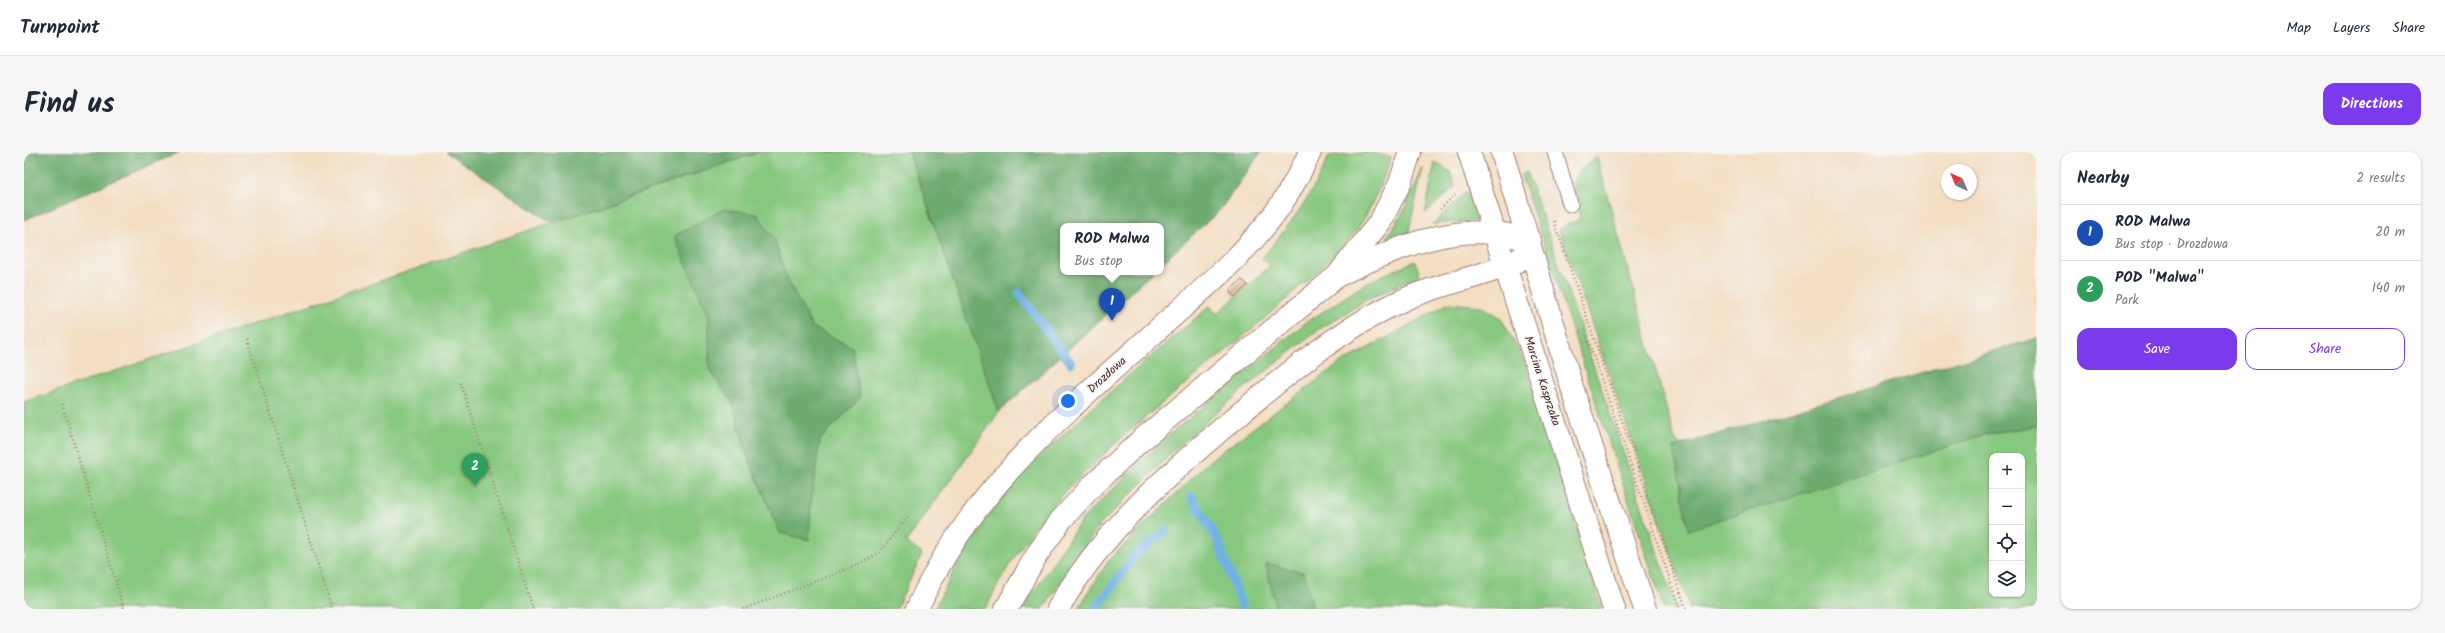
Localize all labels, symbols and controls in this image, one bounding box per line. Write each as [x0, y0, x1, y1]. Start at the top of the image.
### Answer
text: Turnpoint [20, 13, 100, 43]
text: Map [2287, 17, 2311, 39]
text: Layers [2333, 17, 2371, 39]
text: Share [2393, 17, 2425, 39]
text: Find us [24, 82, 115, 127]
button: Directions [2323, 83, 2421, 125]
north arrow [1941, 164, 1977, 200]
text: Nearby [2077, 165, 2129, 192]
text: 2 results [2357, 168, 2405, 189]
text: ROD Malwa [2115, 210, 2190, 234]
text: 1 [2088, 222, 2092, 243]
text: 20 m [2375, 222, 2405, 243]
popup [1060, 223, 1164, 275]
text: ROD Malwa [1074, 227, 1150, 251]
text: Bus stop · Drozdowa [2115, 234, 2228, 255]
text: Bus stop [1074, 251, 1122, 272]
text: POD "Malwa" [2115, 266, 2204, 290]
text: 2 [2086, 278, 2094, 299]
text: 140 m [2372, 278, 2405, 299]
pin: 1 [1099, 288, 1125, 321]
text: Park [2115, 290, 2139, 311]
button: Save [2077, 328, 2237, 370]
button: Share [2245, 328, 2405, 370]
street label: Marcina Kasprzaka [1518, 333, 1566, 429]
street label: Drozdowa [1083, 352, 1131, 398]
your location [1058, 391, 1078, 411]
pin: 2 [462, 453, 488, 486]
map controls [1989, 453, 2025, 597]
button: + [1989, 453, 2025, 489]
button: − [1989, 489, 2025, 525]
button: locate [1989, 525, 2025, 561]
button: layers [1989, 561, 2025, 597]

